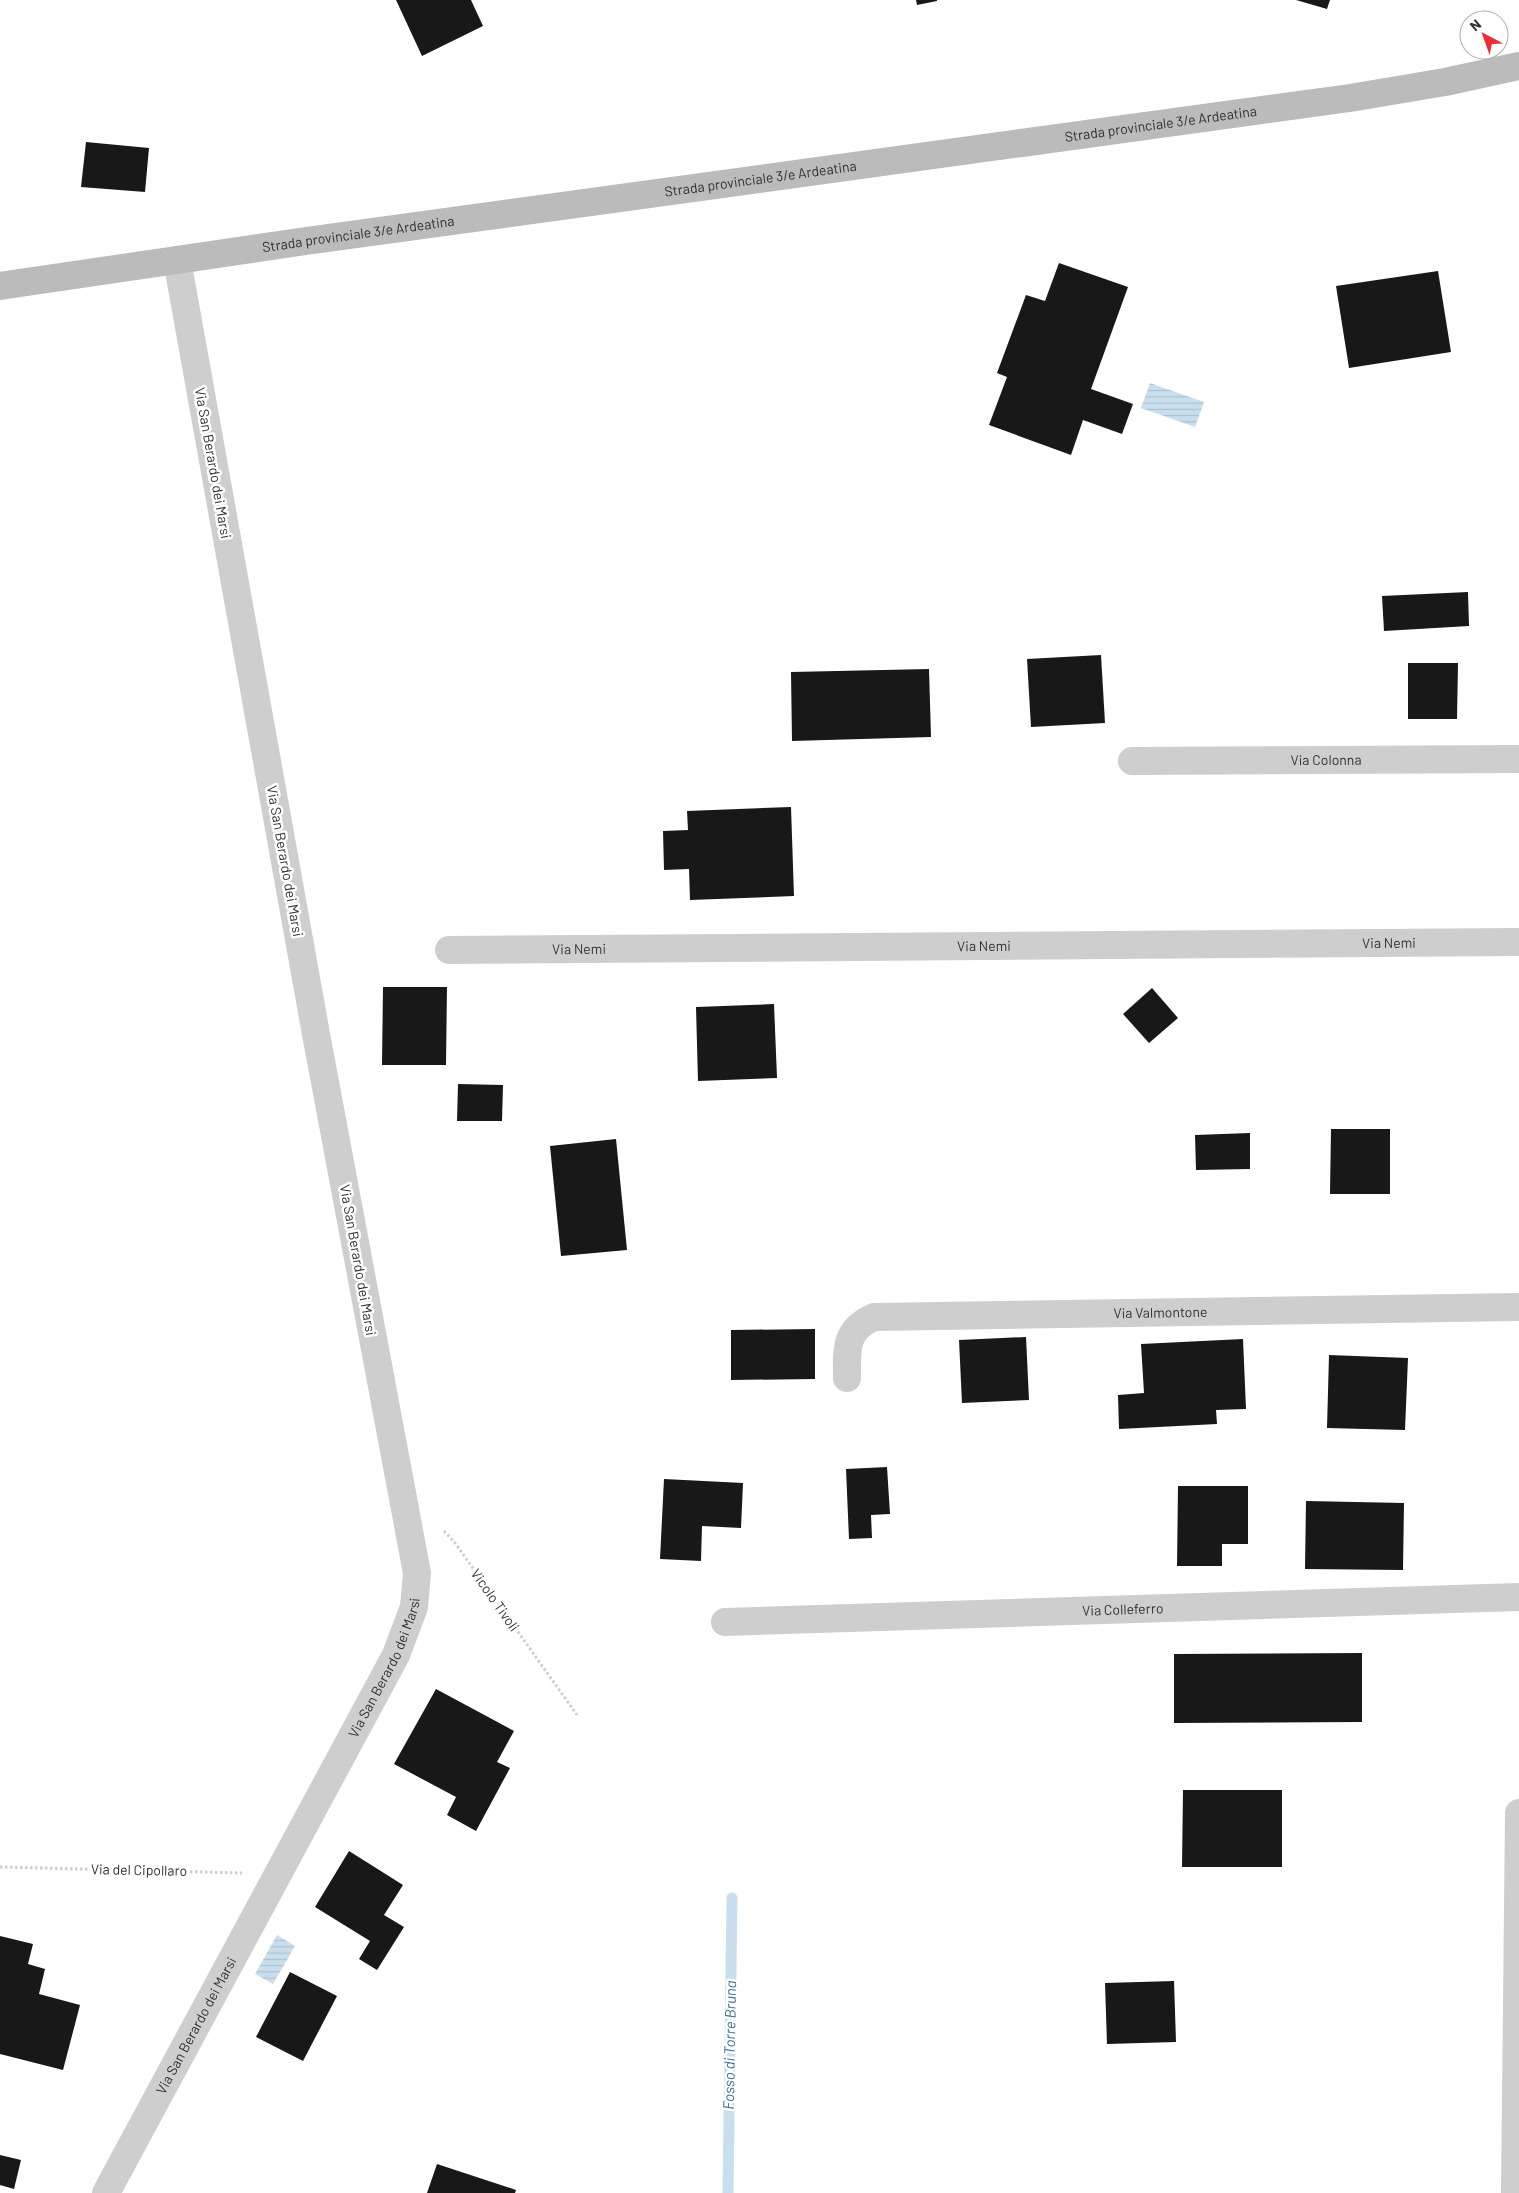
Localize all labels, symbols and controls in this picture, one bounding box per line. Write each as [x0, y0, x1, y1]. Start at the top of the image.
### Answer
north arrow [1459, 10, 1509, 60]
text: N [1466, 15, 1484, 34]
street label: Strada provinciale 3/e Ardeatina [1064, 102, 1258, 145]
street label: Strada provinciale 3/e Ardeatina [663, 157, 858, 200]
street label: Strada provinciale 3/e Ardeatina [261, 212, 455, 255]
street label: Via San Berardo dei Marsi [192, 386, 235, 540]
street label: Via Colonna [1290, 751, 1362, 768]
street label: Via San Berardo dei Marsi [264, 784, 307, 938]
street label: Via Nemi [1362, 934, 1416, 951]
street label: Via Nemi [957, 937, 1011, 954]
street label: Via Nemi [552, 940, 606, 957]
street label: Via San Berardo dei Marsi [337, 1183, 380, 1337]
street label: Via Valmontone [1113, 1303, 1207, 1321]
street label: Vicolo Tivoli [468, 1565, 523, 1634]
street label: Via San Berardo dei Marsi [344, 1597, 423, 1740]
street label: Via Colleferro [1082, 1599, 1164, 1619]
street label: Via del Cipollaro [91, 1860, 187, 1879]
street label: Via San Berardo dei Marsi [152, 1954, 240, 2097]
water label: Fosso di Torre Bruna [719, 1980, 739, 2110]

